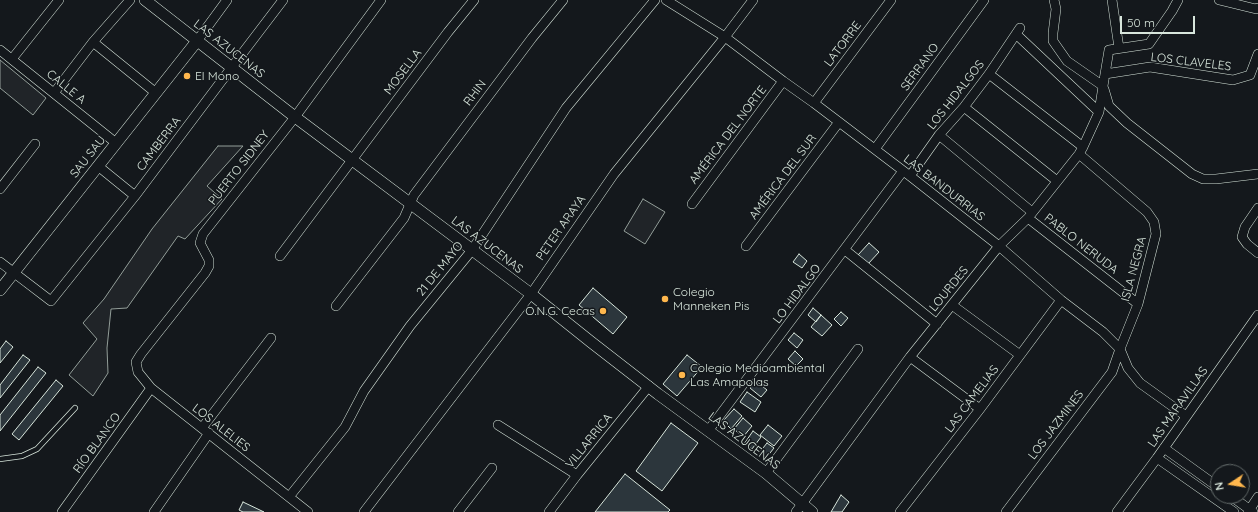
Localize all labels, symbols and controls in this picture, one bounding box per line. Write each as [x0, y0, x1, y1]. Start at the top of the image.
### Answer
scale bar [1122, 8, 1197, 34]
text: 50 m [1127, 15, 1155, 30]
street label: LAS AZUCENAS [191, 17, 267, 81]
street label: LATORRE [821, 19, 865, 69]
street label: SERRANO [898, 40, 942, 94]
street label: MOSELLA [381, 46, 425, 98]
street label: LOS CLAVELES [1150, 50, 1232, 74]
street label: LOS HIDALGOS [924, 57, 988, 133]
street label: CALLE A [44, 67, 88, 107]
place label: El Mono [195, 69, 239, 83]
marker: El Mono [182, 71, 192, 81]
street label: RHIN [461, 77, 489, 109]
street label: AMÉRICA DEL NORTE [686, 83, 770, 187]
street label: CAMBERRA [134, 114, 184, 174]
street label: PUERTO SIDNEY [205, 128, 273, 208]
street label: AMÉRICA DEL SUR [746, 132, 820, 222]
street label: SAU SAU [67, 133, 109, 181]
street label: LAS BANDURRIAS [900, 152, 988, 224]
street label: PETER ARAYA [533, 193, 589, 263]
street label: PABLO NERUDA [1041, 211, 1121, 277]
street label: LAS AZUCENAS [448, 213, 526, 277]
street label: ISLA NEGRA [1118, 235, 1150, 303]
street label: 21 DE MAYO [414, 239, 466, 299]
street label: LO HIDALGO [770, 262, 824, 326]
street label: LOURDES [926, 263, 972, 315]
place label: Colegio Manneken Pis [673, 285, 749, 313]
marker: Colegio Manneken Pis [660, 294, 670, 304]
place label: O.N.G. Cecas [525, 304, 595, 318]
marker: O.N.G. Cecas [598, 306, 608, 316]
place label: Colegio Medioambiental Las Amapolas [690, 361, 825, 389]
street label: LAS CAMELIAS [942, 363, 1002, 435]
street label: LAS MARAVILLAS [1145, 364, 1211, 450]
marker: Colegio Medioambiental Las Amapolas [677, 370, 687, 380]
street label: LOS JAZMINES [1025, 388, 1087, 462]
street label: LOS ALELIES [189, 401, 253, 455]
street label: LAS AZUCENAS [705, 409, 783, 473]
street label: RÍO BLANCO [70, 410, 124, 476]
street label: VILLARRICA [563, 411, 615, 471]
north arrow [1210, 464, 1250, 504]
text: N [1212, 481, 1227, 492]

